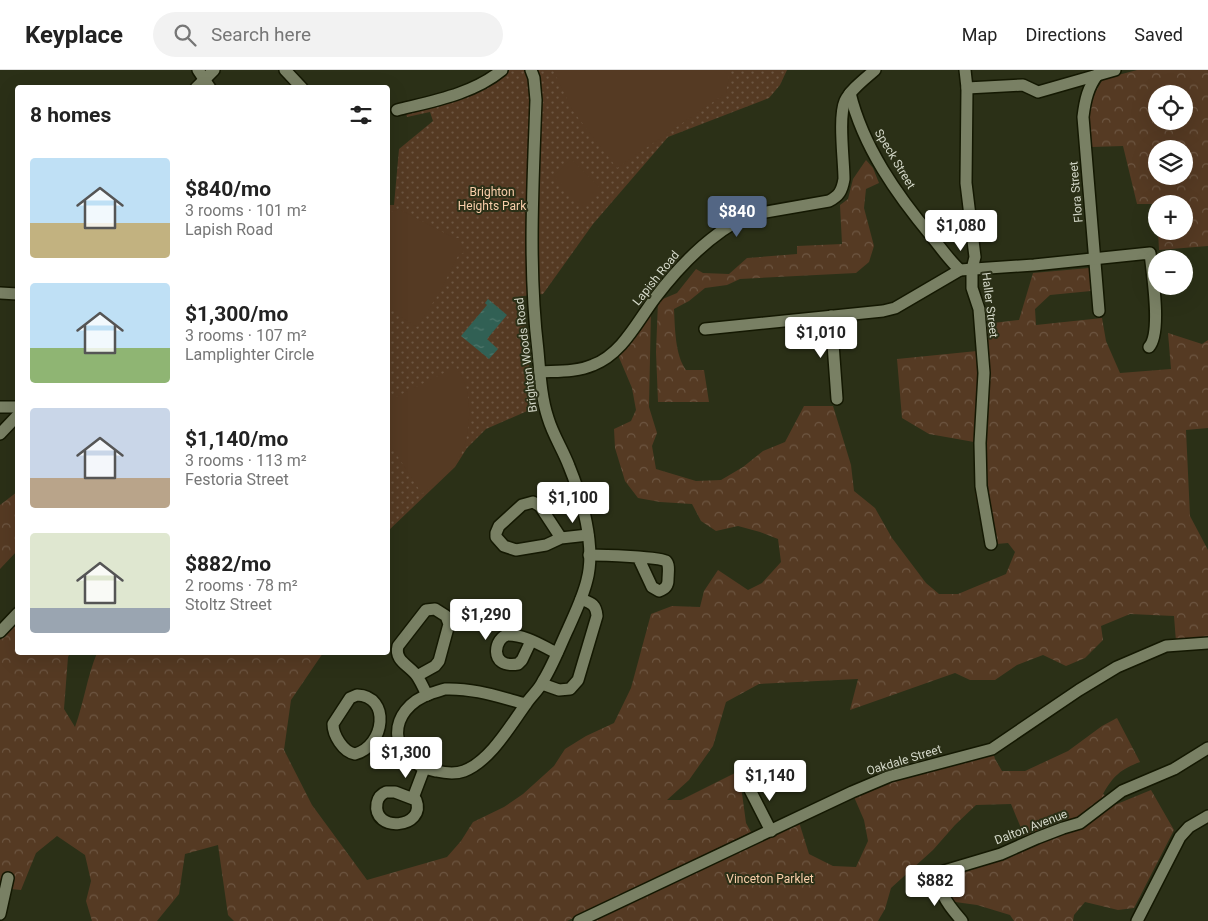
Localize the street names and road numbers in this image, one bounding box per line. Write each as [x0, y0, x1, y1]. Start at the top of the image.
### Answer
street label: Speck Street [872, 127, 918, 191]
street label: Flora Street [1066, 161, 1086, 223]
street label: Lapish Road [630, 248, 682, 308]
street label: Haller Street [979, 271, 1001, 339]
street label: Brighton Woods Road [512, 297, 540, 413]
street label: Oakdale Street [865, 742, 943, 778]
street label: Dalton Avenue [993, 807, 1069, 847]

